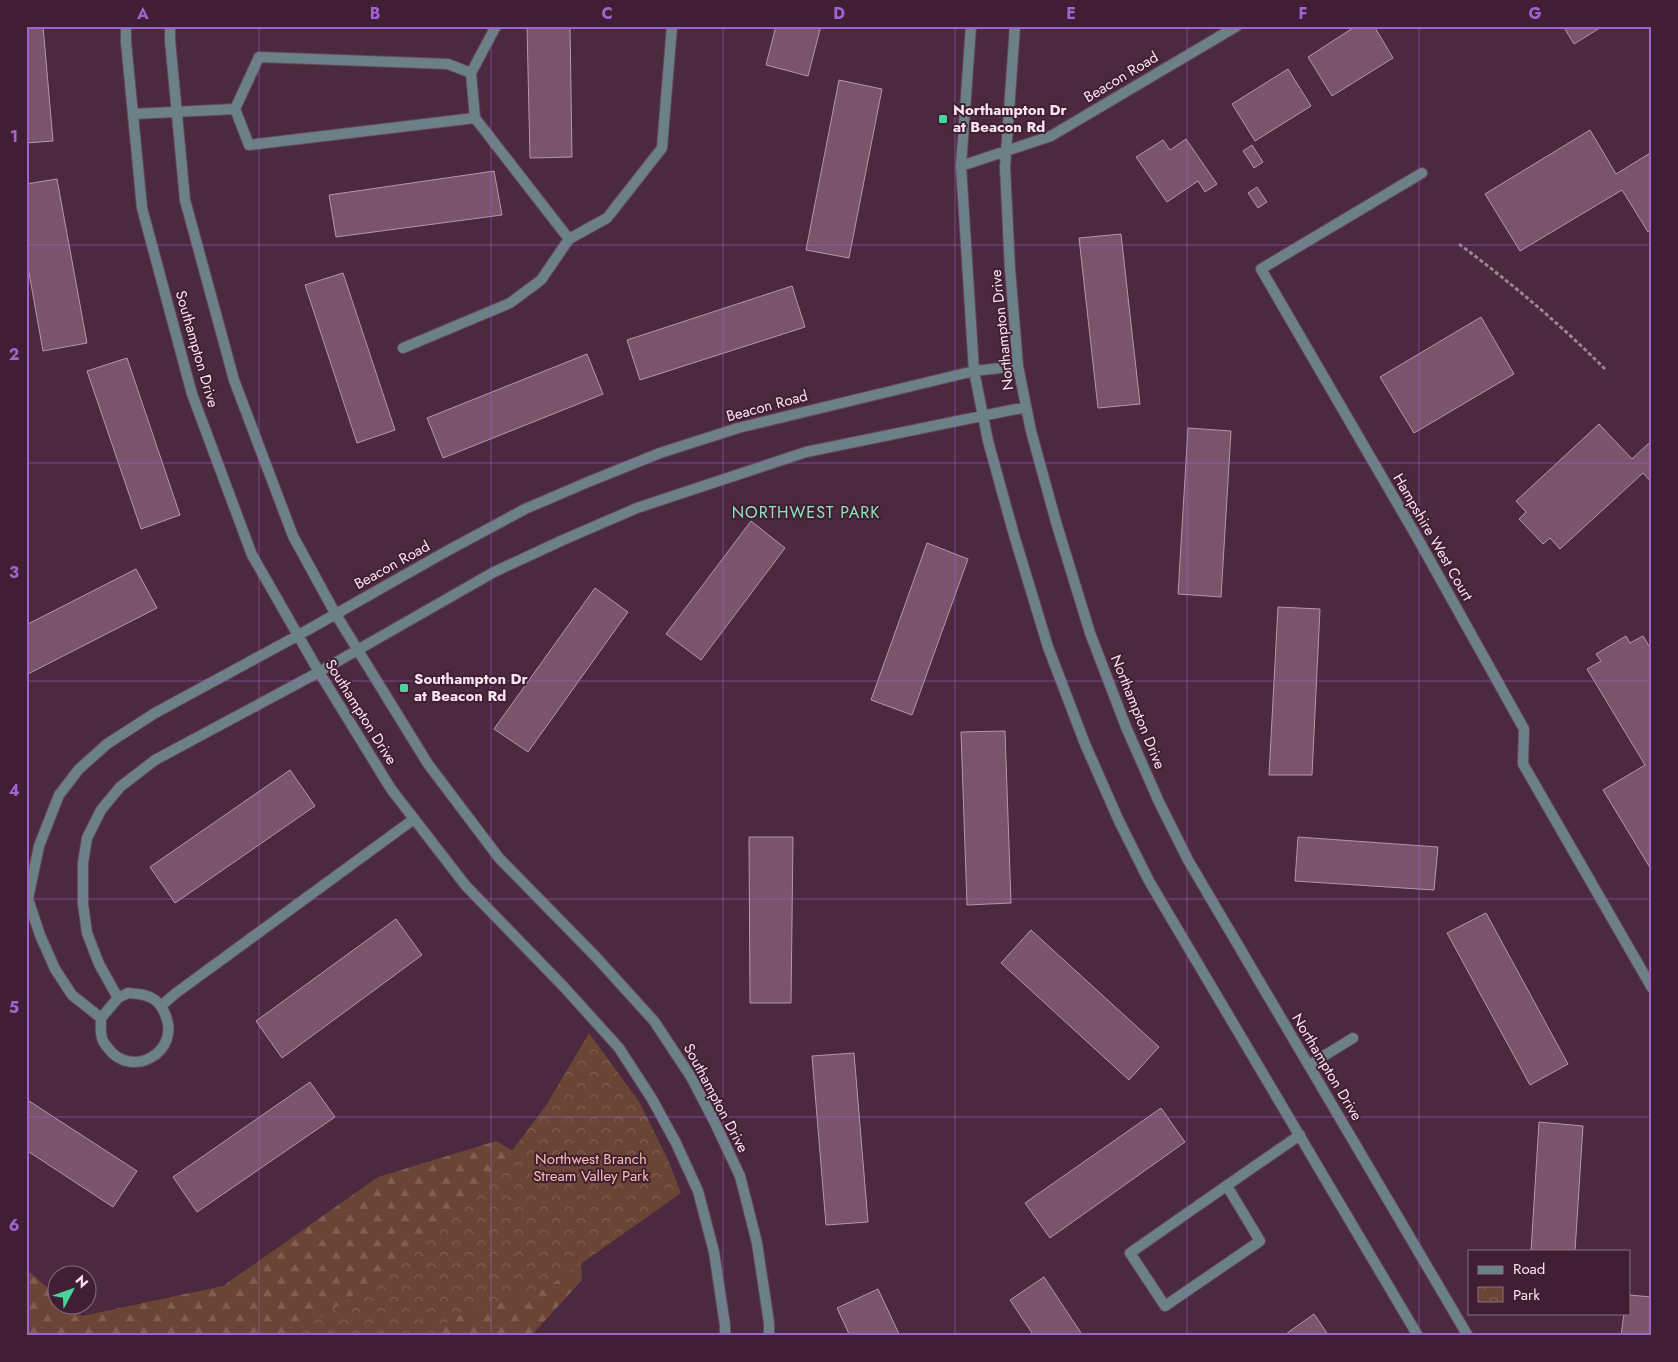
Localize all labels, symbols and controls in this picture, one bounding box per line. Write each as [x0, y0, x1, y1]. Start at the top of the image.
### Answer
text: A [136, 2, 149, 25]
text: B [370, 2, 380, 25]
text: C [601, 2, 613, 25]
text: D [833, 2, 845, 25]
text: E [1066, 2, 1076, 25]
text: F [1299, 2, 1307, 25]
text: G [1528, 2, 1542, 25]
street label: Beacon Road [1080, 46, 1162, 108]
place label: Northampton Dr at Beacon Rd [953, 99, 1068, 138]
marker: Northampton Dr at Beacon Rd [937, 113, 949, 125]
text: 1 [10, 125, 18, 148]
street label: Northampton Drive [985, 268, 1019, 392]
street label: Southampton Drive [170, 288, 224, 410]
text: 2 [9, 343, 19, 366]
street label: Beacon Road [724, 385, 810, 427]
street label: Hampshire West Court [1388, 469, 1479, 605]
district label: NORTHWEST PARK [732, 501, 880, 524]
street label: Beacon Road [350, 535, 434, 595]
text: 3 [9, 561, 19, 584]
street label: Northampton Drive [1105, 652, 1171, 773]
street label: Southampton Drive [320, 655, 402, 769]
place label: Southampton Dr at Beacon Rd [414, 668, 529, 707]
marker: Southampton Dr at Beacon Rd [398, 682, 410, 694]
text: 4 [8, 779, 20, 802]
text: 5 [9, 996, 19, 1019]
street label: Northampton Drive [1286, 1009, 1368, 1125]
street label: Southampton Drive [678, 1040, 754, 1157]
park label: Northwest Branch Stream Valley Park [533, 1148, 649, 1187]
text: 6 [9, 1214, 19, 1237]
legend [1468, 1250, 1630, 1314]
text: Road [1513, 1258, 1545, 1280]
north arrow [48, 1264, 98, 1314]
text: N [71, 1271, 93, 1292]
text: Park [1513, 1284, 1540, 1306]

